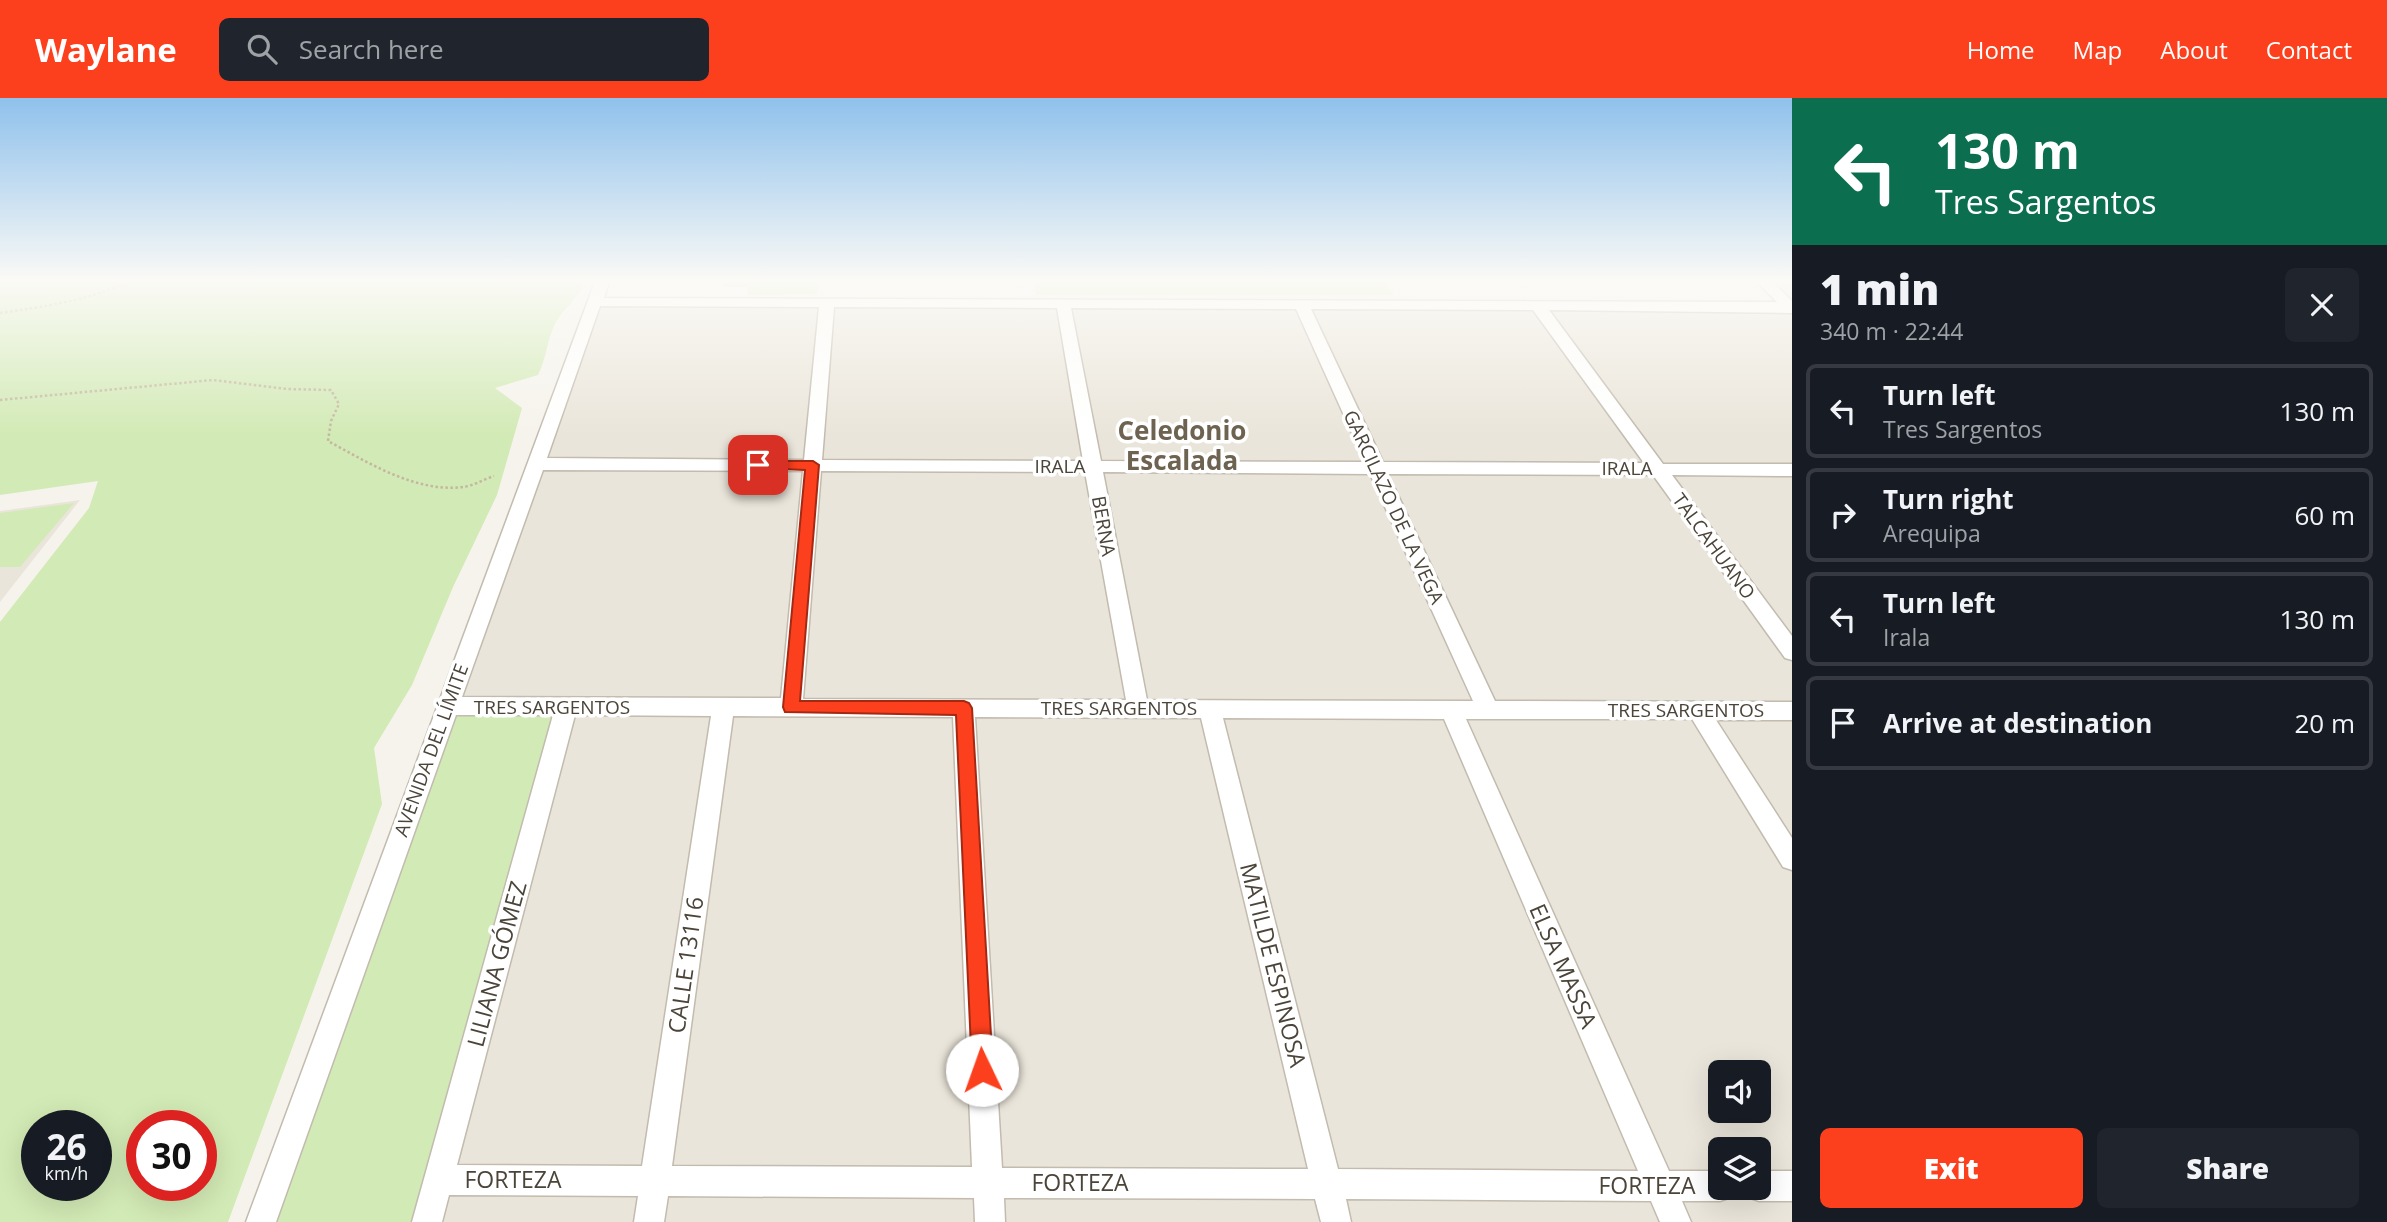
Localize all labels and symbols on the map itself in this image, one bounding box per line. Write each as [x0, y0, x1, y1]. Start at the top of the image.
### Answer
street label: GARCILAZO DE LA VEGA [1338, 406, 1450, 608]
district label: Celedonio Escalada [1118, 412, 1246, 478]
pin [728, 435, 788, 495]
street label: IRALA [1035, 453, 1085, 479]
street label: IRALA [1602, 455, 1652, 481]
street label: TALCAHUANO [1667, 488, 1761, 604]
street label: BERNA [1086, 494, 1122, 558]
street label: AVENIDA DEL LÍMITE [388, 660, 474, 840]
street label: TRES SARGENTOS [474, 694, 630, 720]
street label: TRES SARGENTOS [1041, 695, 1197, 721]
street label: TRES SARGENTOS [1608, 697, 1764, 723]
street label: MATILDE ESPINOSA [1233, 859, 1315, 1071]
street label: LILIANA GÓMEZ [459, 877, 534, 1050]
street label: CALLE 13116 [660, 895, 710, 1035]
street label: ELSA MASSA [1522, 898, 1606, 1033]
position arrow [945, 1033, 1019, 1107]
speed limit sign: 30 [126, 1110, 217, 1201]
street label: FORTEZA [464, 1163, 562, 1195]
street label: FORTEZA [1031, 1166, 1129, 1198]
street label: FORTEZA [1598, 1169, 1696, 1201]

